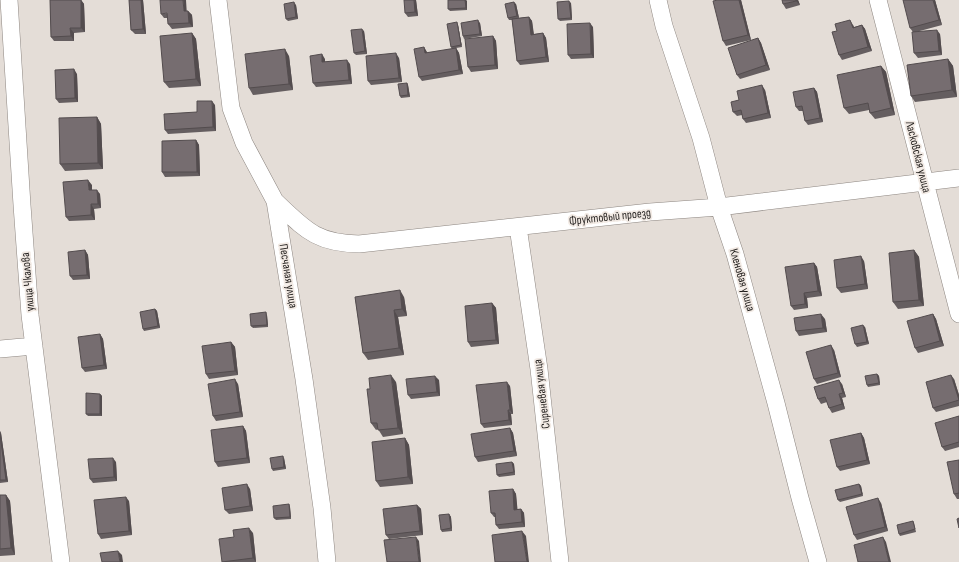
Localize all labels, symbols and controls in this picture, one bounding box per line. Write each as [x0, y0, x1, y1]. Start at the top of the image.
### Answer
street label: Ласковская улица [902, 119, 934, 195]
street label: Фруктовый проезд [568, 205, 652, 229]
street label: Песчаная улица [276, 243, 301, 310]
street label: Кленовая улица [726, 247, 758, 313]
street label: улица Чкалова [18, 252, 38, 312]
street label: Сиреневая улица [530, 358, 554, 430]

